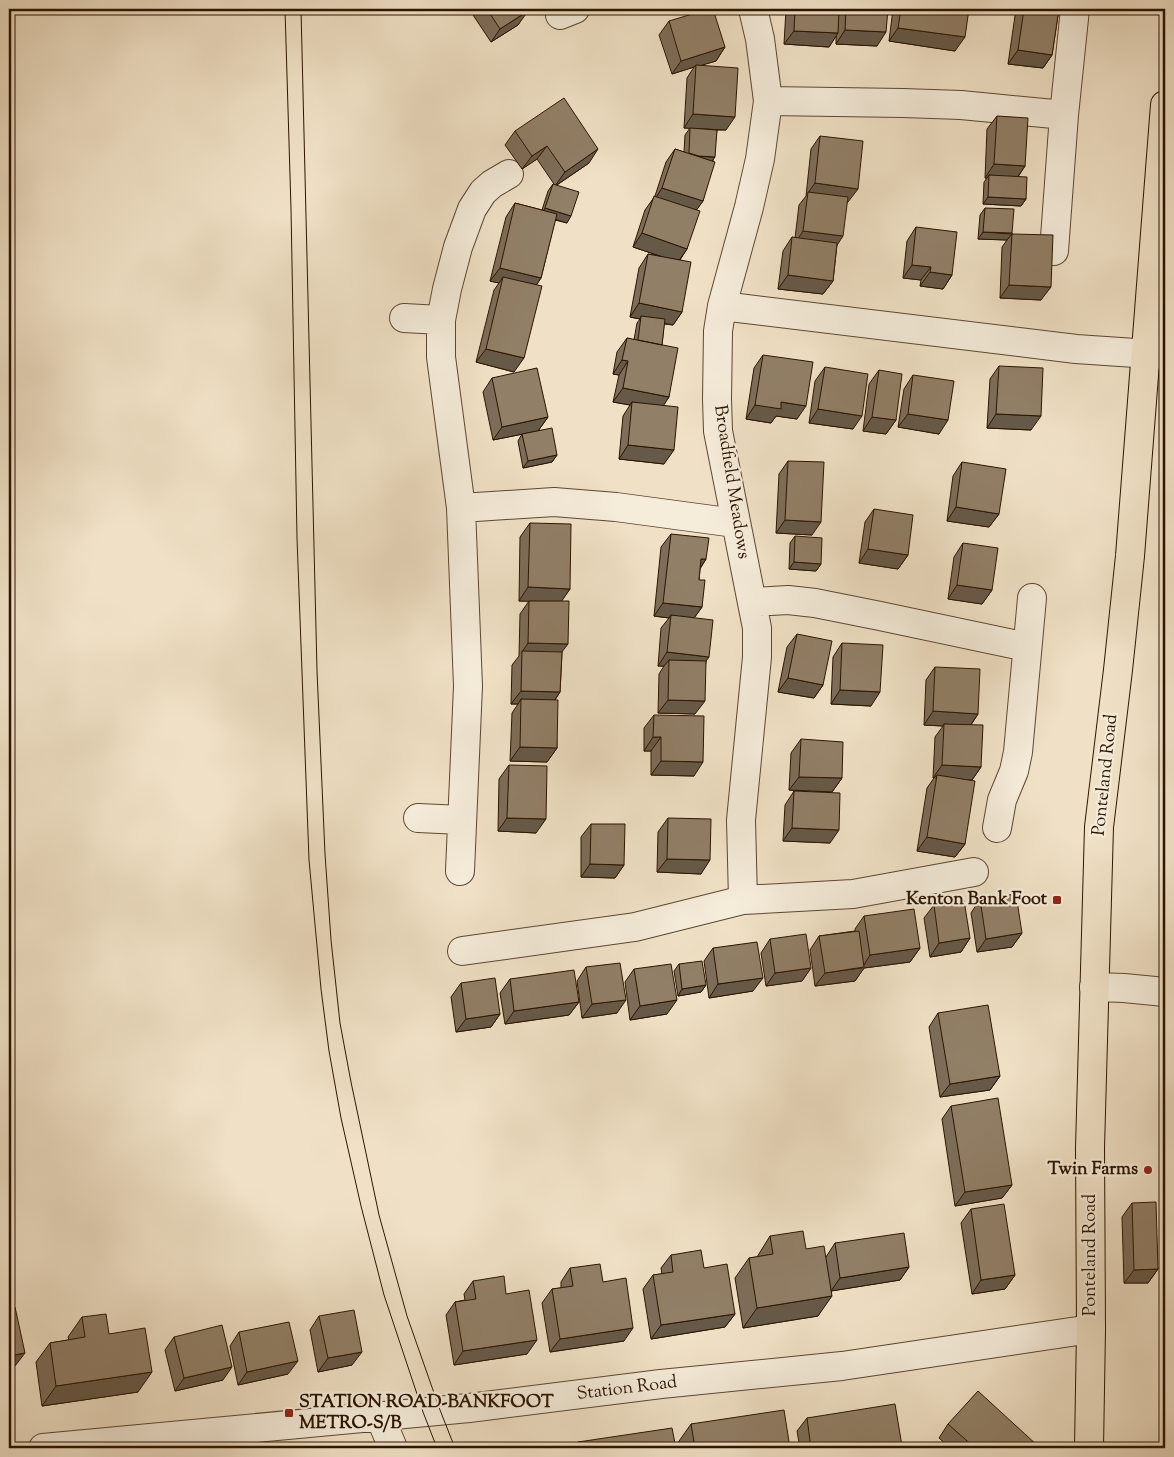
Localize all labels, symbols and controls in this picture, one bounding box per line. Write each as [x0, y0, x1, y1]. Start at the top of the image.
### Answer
street label: Broadfield Meadows [706, 403, 756, 561]
street label: Ponteland Road [1087, 713, 1125, 837]
place label: Kenton Bank Foot [906, 887, 1048, 913]
marker: Kenton Bank Foot [1051, 894, 1063, 906]
place label: Twin Farms [1047, 1157, 1138, 1183]
marker: Twin Farms [1142, 1164, 1154, 1176]
street label: Ponteland Road [1078, 1194, 1104, 1316]
street label: Station Road [575, 1370, 679, 1408]
place label: STATION ROAD-BANKFOOT METRO-S/B [299, 1390, 554, 1437]
marker: STATION ROAD-BANKFOOT METRO-S/B [283, 1407, 295, 1419]

